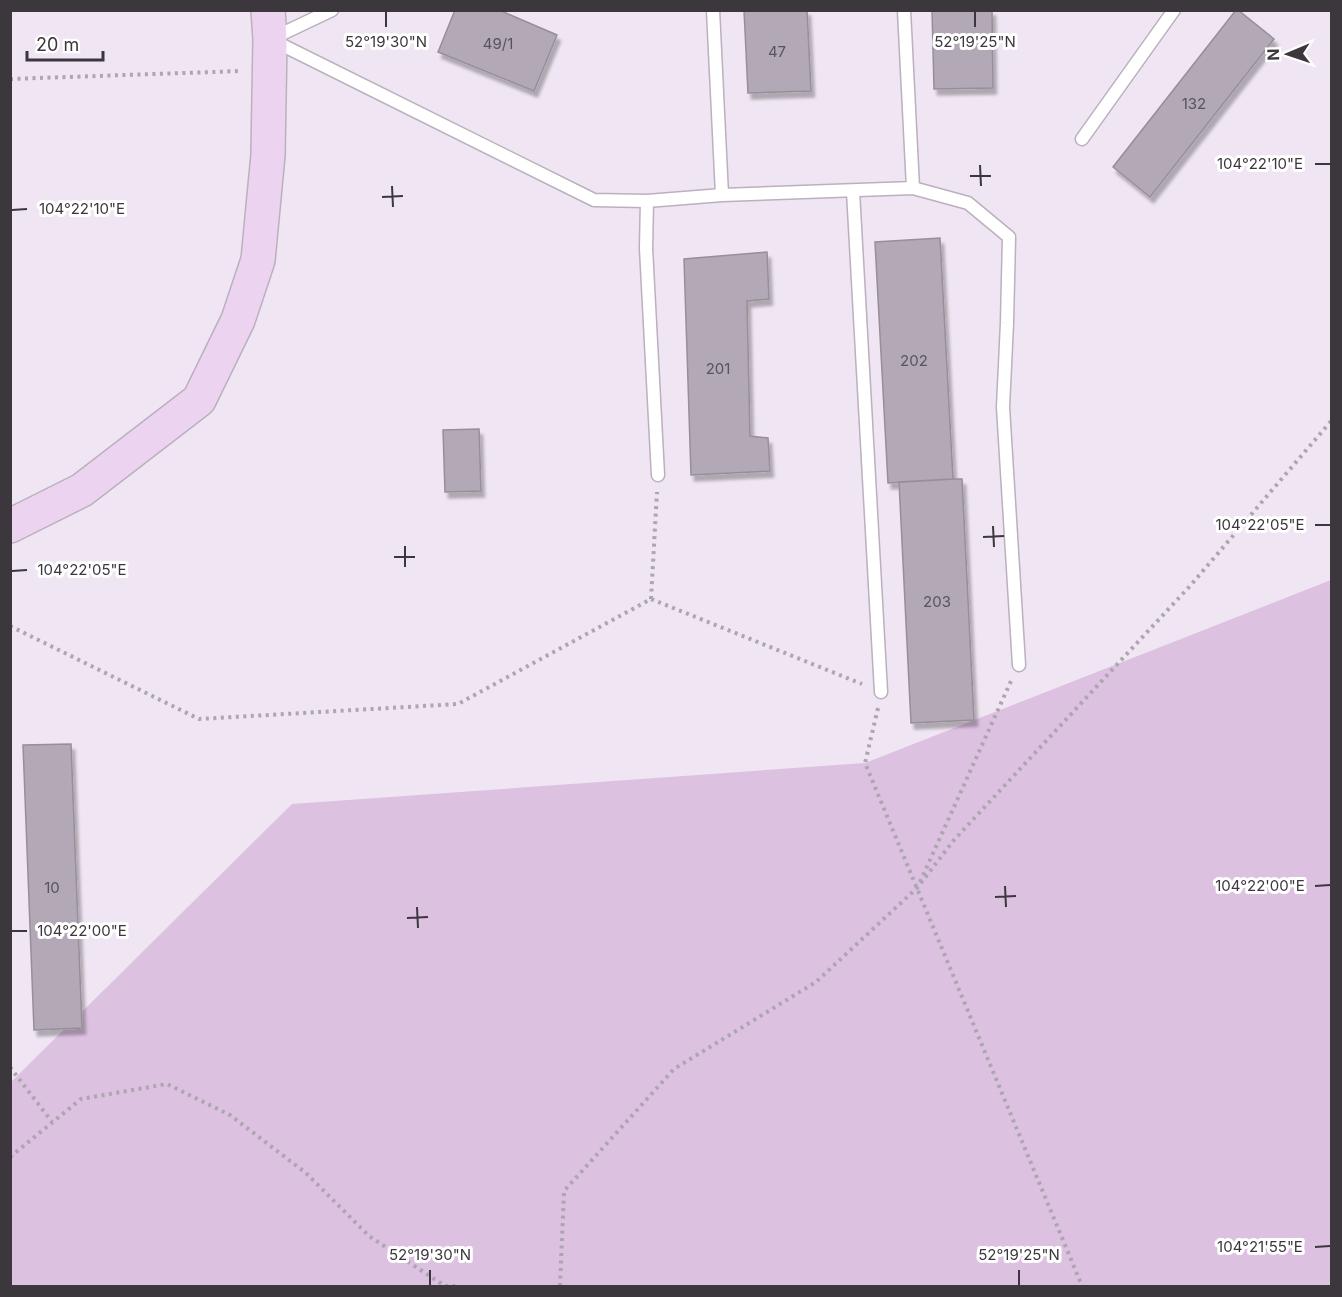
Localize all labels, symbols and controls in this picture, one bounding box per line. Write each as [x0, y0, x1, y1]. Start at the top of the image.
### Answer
scale bar [27, 24, 104, 62]
north arrow [1258, 24, 1318, 84]
text: 52°19'30"N [345, 32, 427, 51]
text: 52°19'25"N [934, 32, 1016, 51]
text: 20 m [36, 34, 79, 55]
house number: 49/1 [483, 34, 513, 53]
house number: 47 [768, 42, 786, 61]
text: N [1263, 48, 1283, 61]
house number: 132 [1182, 94, 1206, 113]
text: 104°22'10"E [1217, 154, 1303, 173]
text: 104°22'10"E [39, 199, 125, 218]
house number: 202 [900, 351, 928, 370]
house number: 201 [706, 359, 730, 378]
text: 104°22'05"E [1215, 515, 1305, 534]
text: 104°22'05"E [37, 560, 127, 579]
house number: 203 [923, 592, 951, 611]
text: 104°22'00"E [1215, 876, 1305, 895]
house number: 10 [44, 878, 60, 897]
text: 104°22'00"E [37, 921, 127, 940]
text: 104°21'55"E [1217, 1237, 1303, 1256]
text: 52°19'30"N [389, 1245, 471, 1264]
text: 52°19'25"N [978, 1245, 1060, 1264]

